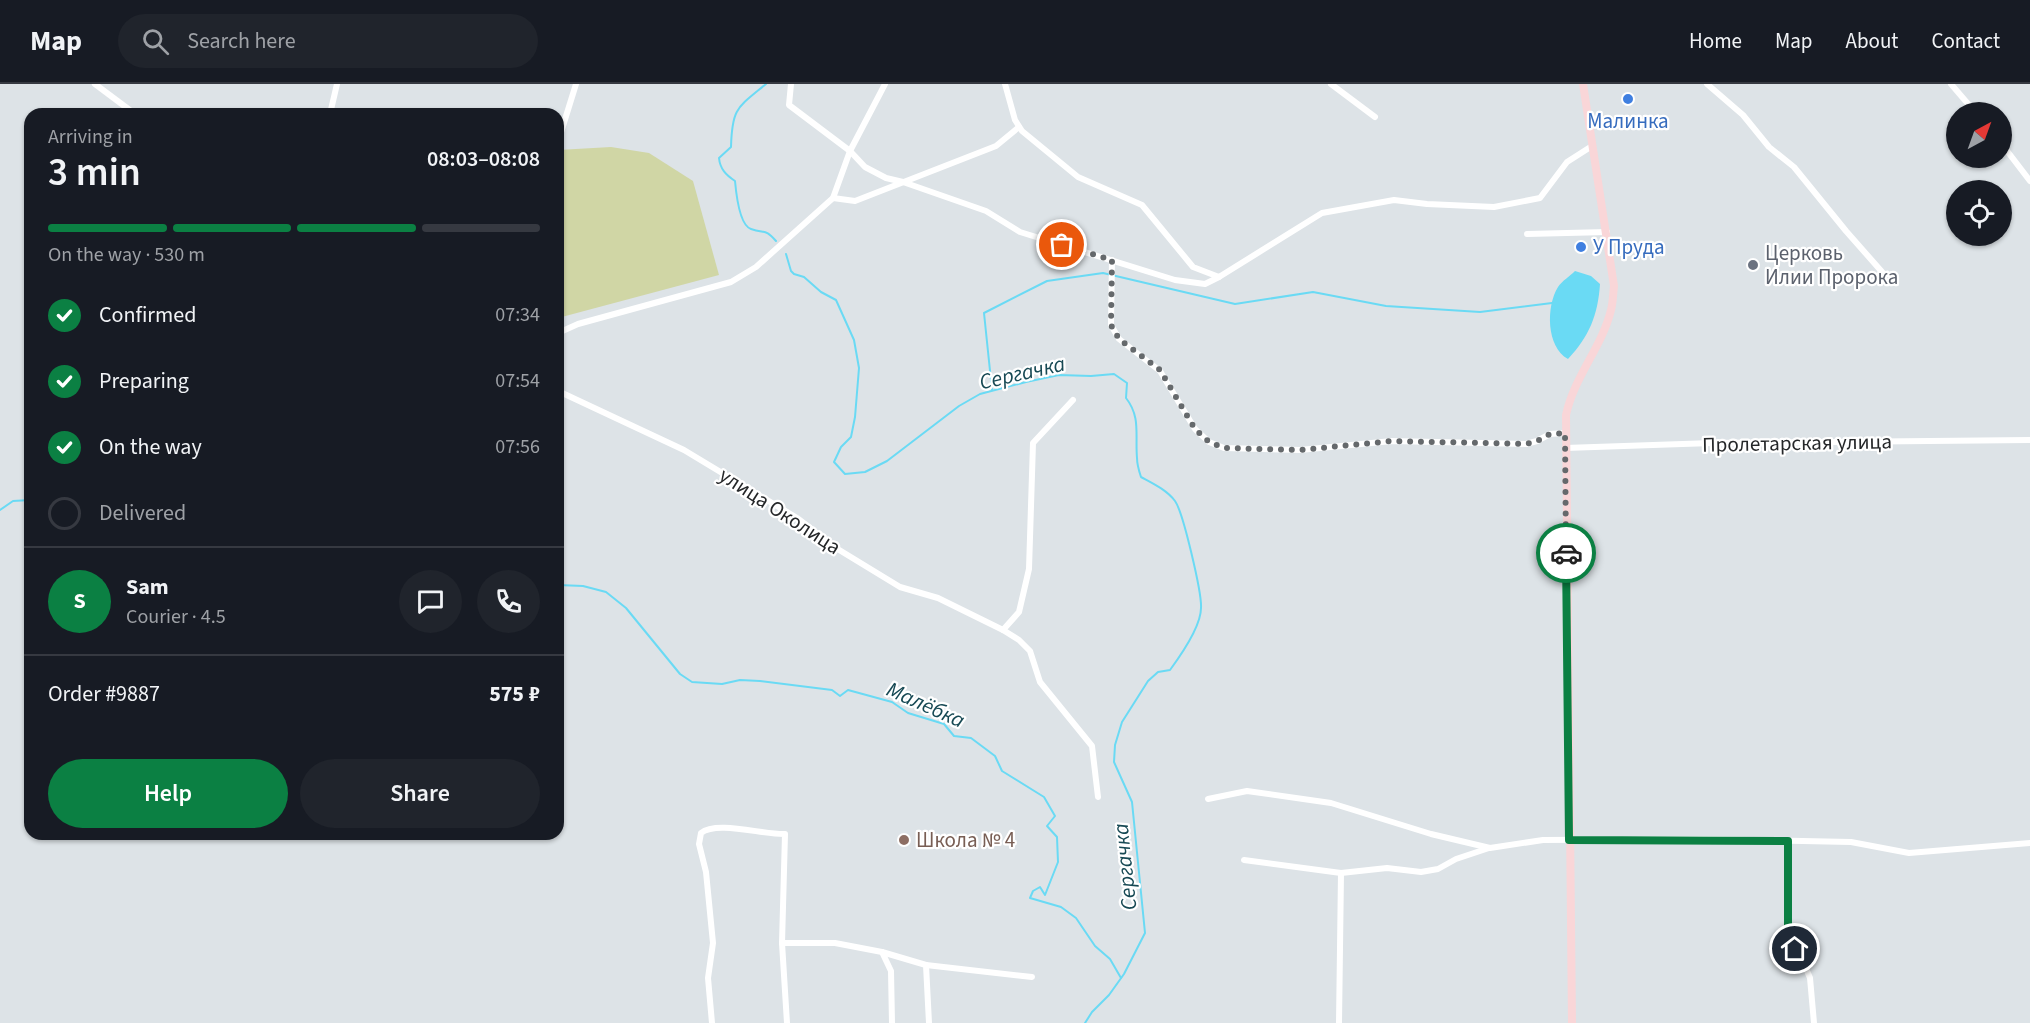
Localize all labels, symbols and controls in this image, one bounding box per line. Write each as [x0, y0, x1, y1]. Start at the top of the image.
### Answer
search box [118, 14, 538, 68]
text: Map [30, 21, 82, 61]
icon: search [139, 25, 172, 58]
text: Search here [187, 25, 296, 57]
text: Home [1689, 26, 1742, 56]
text: Map [1775, 26, 1813, 56]
text: About [1846, 26, 1898, 56]
text: Contact [1931, 26, 2000, 56]
marker: Малинка [1621, 92, 1635, 106]
north arrow [1946, 102, 2012, 168]
map controls [1946, 102, 2012, 246]
place label: Малинка [1587, 106, 1669, 136]
text: Arriving in [48, 123, 133, 151]
text: 08:03–08:08 [427, 143, 540, 175]
text: 3 min [48, 145, 141, 201]
button: locate [1946, 180, 2012, 246]
pin [1036, 219, 1087, 270]
icon: bag [1045, 228, 1078, 261]
place label: У Пруда [1593, 232, 1665, 262]
place label: Церковь Илии Пророка [1765, 238, 1898, 292]
marker: У Пруда [1574, 240, 1588, 254]
text: On the way · 530 m [48, 241, 205, 269]
marker: Церковь Илии Пророка [1746, 258, 1760, 272]
icon: check [48, 299, 81, 332]
text: Confirmed [99, 299, 196, 331]
text: 07:34 [495, 301, 540, 329]
water label: Сергачка [976, 348, 1069, 398]
icon: check [48, 365, 81, 398]
text: Preparing [99, 365, 189, 397]
text: 07:54 [495, 367, 540, 395]
street label: Пролетарская улица [1702, 426, 1892, 460]
icon: check [48, 431, 81, 464]
text: On the way [99, 431, 202, 463]
text: 07:56 [495, 433, 540, 461]
street label: улица Околица [713, 460, 847, 562]
text: Delivered [99, 497, 186, 529]
courier [1536, 523, 1596, 583]
icon: car [1550, 537, 1583, 570]
button: chat [399, 570, 462, 633]
button: phone [477, 570, 540, 633]
text: Sam [126, 571, 169, 603]
text: S [73, 585, 86, 617]
text: Courier · 4.5 [126, 603, 226, 631]
water label: Малёбка [881, 673, 970, 736]
text: Order #9887 [48, 678, 160, 710]
text: 575 ₽ [489, 678, 540, 710]
button: Help [48, 759, 288, 828]
button: Share [300, 759, 540, 828]
water label: Сергачка [1105, 822, 1145, 912]
place label: Школа № 4 [916, 825, 1015, 855]
marker: Школа № 4 [897, 833, 911, 847]
pin [1769, 923, 1820, 974]
icon: home [1778, 932, 1811, 965]

